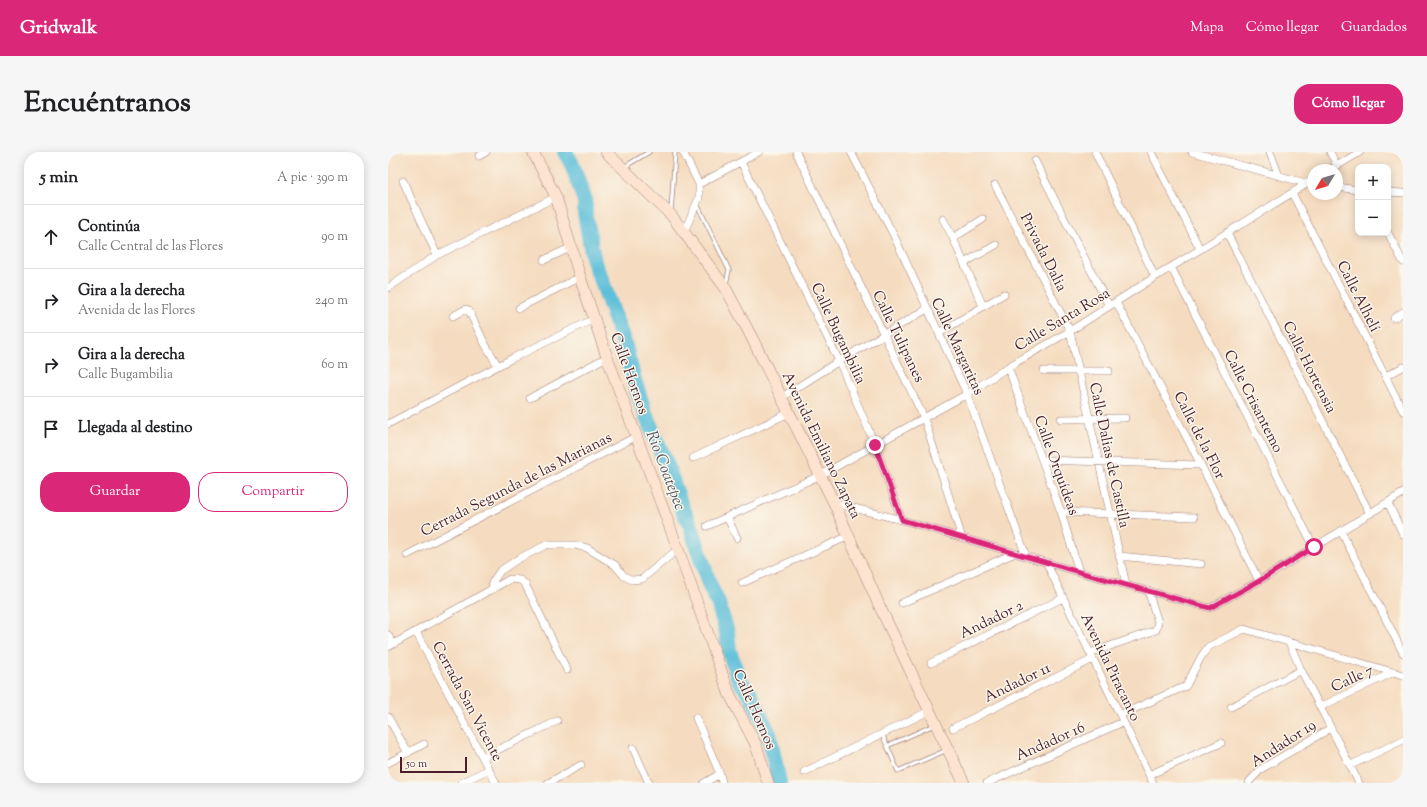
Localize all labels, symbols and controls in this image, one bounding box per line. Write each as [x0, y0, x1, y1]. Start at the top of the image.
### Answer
text: Gridwalk [20, 15, 97, 42]
text: Mapa [1190, 18, 1224, 38]
text: Cómo llegar [1246, 18, 1319, 38]
text: Guardados [1341, 18, 1407, 38]
text: Encuéntranos [24, 84, 191, 124]
button: Cómo llegar [1294, 84, 1403, 124]
north arrow [1307, 164, 1343, 200]
map controls [1355, 164, 1391, 236]
button: + [1355, 164, 1391, 200]
text: 5 min [40, 166, 78, 190]
text: A pie · 390 m [277, 169, 348, 187]
button: − [1355, 200, 1391, 236]
street label: Privada Dalia [1014, 210, 1071, 296]
text: Continúa [78, 217, 140, 238]
icon: ahead [40, 226, 62, 248]
text: 90 m [321, 228, 348, 246]
text: Calle Central de las Flores [78, 238, 223, 256]
street label: Calle Alhelí [1331, 257, 1385, 336]
street label: Calle Bugambilia [805, 280, 870, 388]
text: Gira a la derecha [78, 281, 185, 302]
street label: Calle Santa Rosa [1011, 283, 1115, 357]
street label: Calle Tulipanes [866, 287, 929, 386]
icon: right [40, 290, 62, 312]
text: 240 m [315, 292, 348, 310]
street label: Calle Margaritas [925, 295, 988, 399]
text: Avenida de las Flores [78, 302, 195, 320]
street label: Calle Hortensia [1276, 318, 1341, 417]
street label: Calle Hornos [604, 330, 653, 417]
text: Gira a la derecha [78, 345, 185, 366]
street label: Calle Crisantemo [1218, 347, 1288, 457]
icon: right [40, 354, 62, 376]
text: 60 m [321, 356, 348, 374]
text: Calle Bugambilia [78, 366, 173, 384]
street label: Avenida Emiliano Zapata [776, 369, 865, 523]
street label: Calle Dalias de Castilla [1083, 381, 1134, 530]
street label: Calle de la Flor [1167, 388, 1230, 484]
street label: Calle Orquídeas [1028, 413, 1083, 518]
icon: arrive [40, 418, 62, 440]
text: Llegada al destino [78, 418, 193, 439]
street label: Cerrada Segunda de las Marianas [417, 428, 616, 543]
water label: Rio Coatepec [639, 428, 691, 514]
route end [866, 436, 884, 454]
button: Guardar [40, 472, 190, 512]
button: Compartir [198, 472, 348, 512]
route start [1305, 538, 1323, 556]
street label: Andador 2 [956, 596, 1027, 645]
street label: Avenida Piracanto [1074, 610, 1145, 725]
street label: Cerrada San Vicente [426, 638, 507, 765]
street label: Andador 11 [981, 658, 1054, 708]
street label: Calle 7 [1328, 660, 1378, 698]
street label: Calle Hornos [727, 666, 781, 753]
street label: Andador 19 [1247, 715, 1320, 773]
street label: Andador 16 [1013, 718, 1089, 767]
scale bar [400, 755, 467, 774]
text: 50 m [406, 756, 427, 772]

